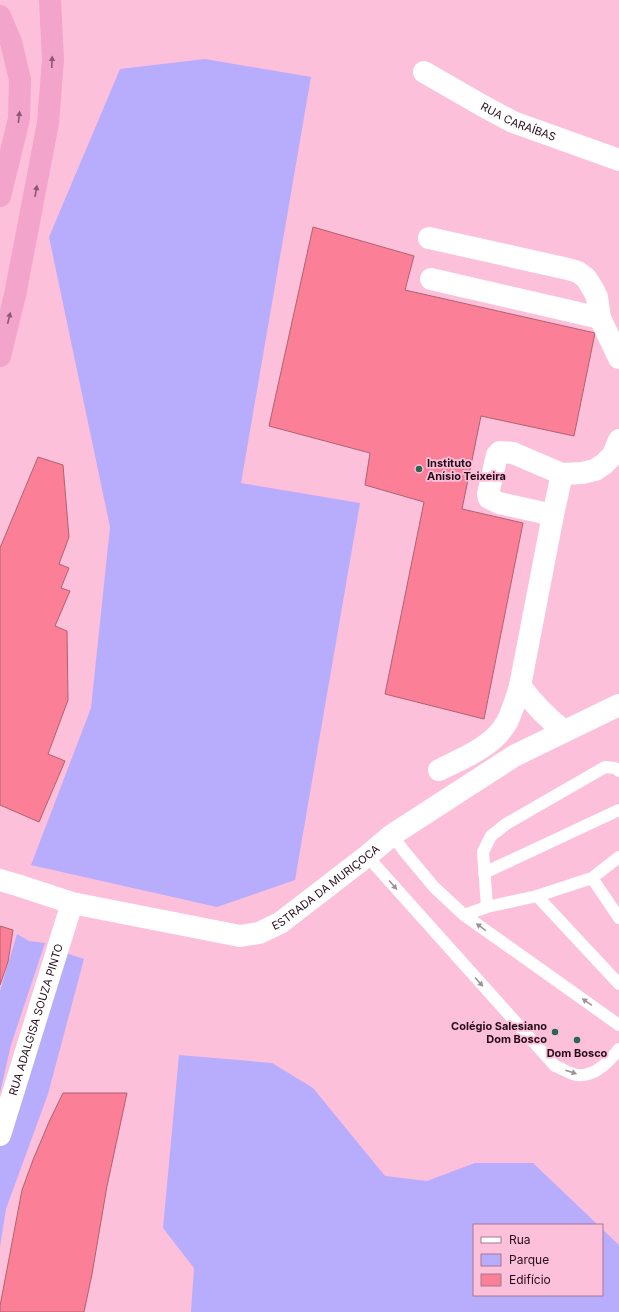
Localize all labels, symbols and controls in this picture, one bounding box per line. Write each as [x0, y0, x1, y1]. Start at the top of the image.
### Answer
one-way arrow [49, 55, 55, 68]
street label: RUA CARAÍBAS [478, 99, 558, 144]
one-way arrow [16, 111, 22, 123]
one-way arrow [33, 185, 39, 197]
one-way arrow [6, 312, 12, 324]
place label: Instituto Anísio Teixeira [427, 456, 506, 483]
marker: Instituto Anísio Teixeira [414, 464, 424, 474]
street label: ESTRADA DA MURIÇOCA [269, 841, 382, 933]
one-way arrow [388, 880, 397, 891]
one-way arrow [475, 923, 486, 931]
street label: RUA ADALGISA SOUZA PINTO [6, 942, 66, 1097]
one-way arrow [475, 977, 484, 987]
one-way arrow [582, 998, 592, 1006]
place label: Colégio Salesiano Dom Bosco [451, 1019, 547, 1046]
marker: Colégio Salesiano Dom Bosco [550, 1027, 560, 1037]
marker: Dom Bosco [572, 1035, 582, 1045]
place label: Dom Bosco [547, 1046, 608, 1060]
one-way arrow [565, 1069, 577, 1075]
legend [473, 1224, 603, 1296]
text: Rua [509, 1232, 531, 1247]
text: Parque [509, 1252, 549, 1267]
text: Edifício [509, 1272, 551, 1287]

